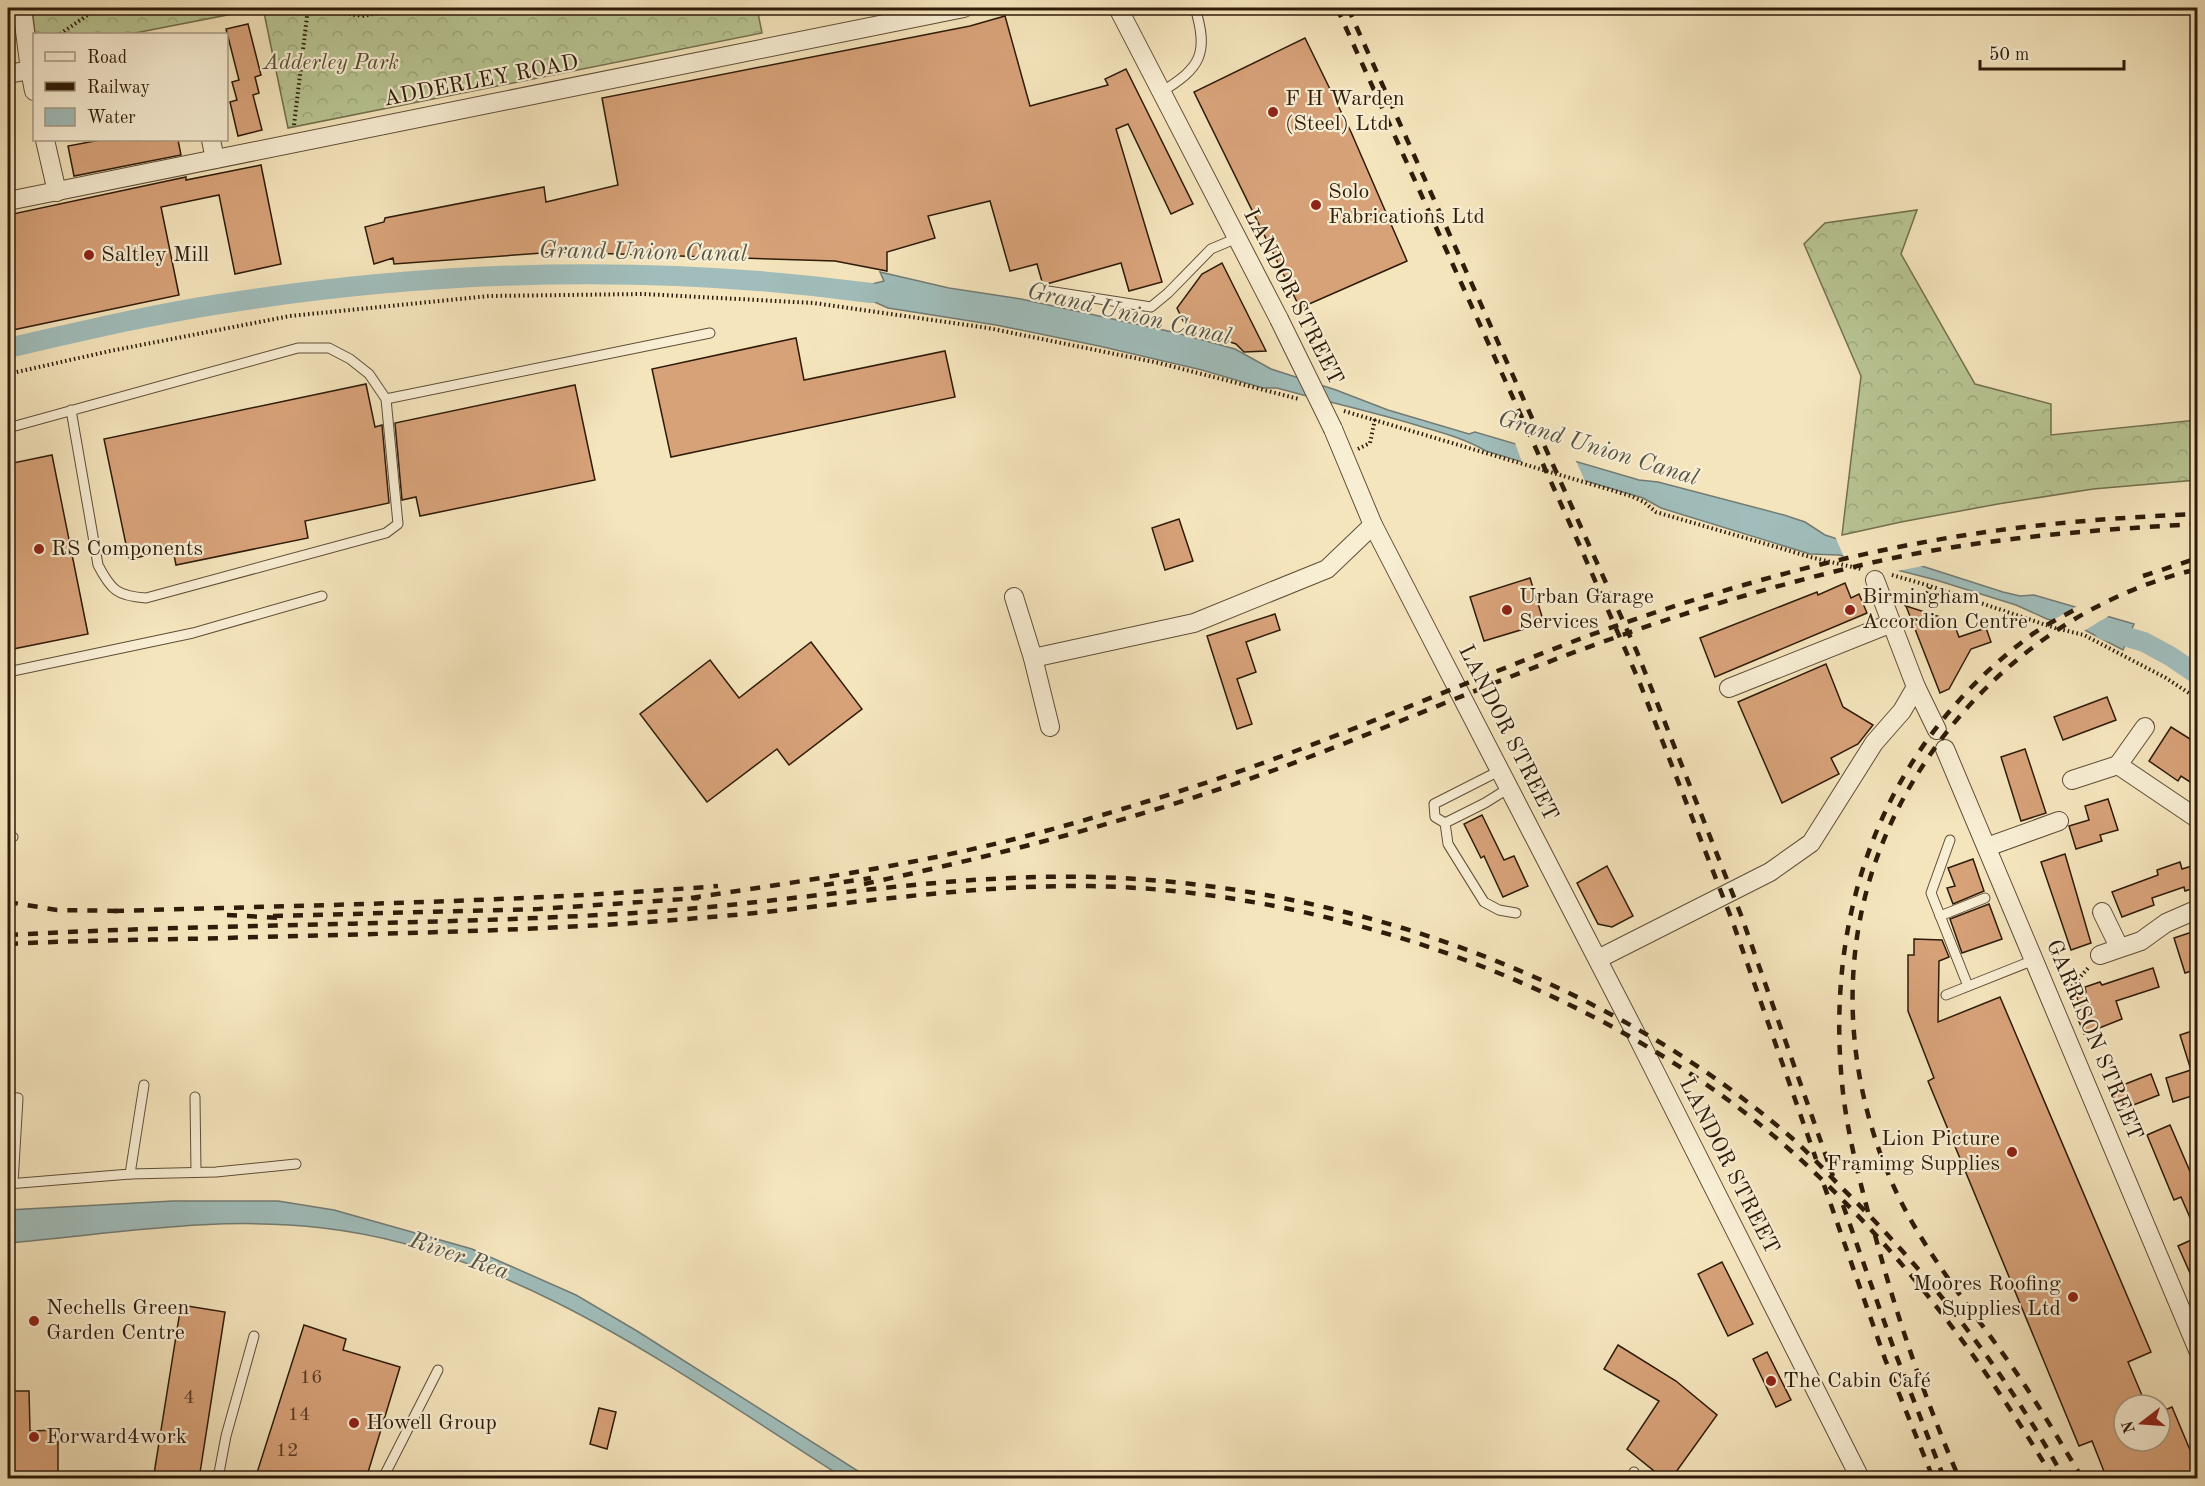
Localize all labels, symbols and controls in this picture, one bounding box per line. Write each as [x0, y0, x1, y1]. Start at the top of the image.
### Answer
legend [33, 33, 228, 141]
scale bar [1980, 33, 2124, 71]
text: 50 m [1989, 46, 2029, 64]
text: Road [87, 49, 127, 67]
street label: ADDERLEY ROAD [382, 51, 580, 111]
park label: Adderley Park [262, 52, 399, 74]
text: Railway [87, 79, 150, 97]
place label: F H Warden (Steel) Ltd [1285, 88, 1405, 135]
marker: F H Warden (Steel) Ltd [1266, 105, 1280, 119]
text: Water [87, 109, 136, 127]
place label: Solo Fabrications Ltd [1328, 181, 1485, 228]
marker: Solo Fabrications Ltd [1309, 198, 1323, 212]
street label: LANDOR STREET [1239, 206, 1347, 388]
water label: Grand Union Canal [538, 239, 748, 267]
place label: Saltley Mill [101, 244, 209, 266]
marker: Saltley Mill [82, 248, 96, 262]
water label: Grand Union Canal [1025, 280, 1233, 350]
water label: Grand Union Canal [1495, 407, 1701, 491]
place label: RS Components [51, 538, 203, 560]
marker: RS Components [32, 542, 46, 556]
place label: Urban Garage Services [1519, 586, 1654, 633]
place label: Birmingham Accordion Centre [1862, 586, 2028, 633]
marker: Urban Garage Services [1500, 603, 1514, 617]
marker: Birmingham Accordion Centre [1843, 603, 1857, 617]
street label: LANDOR STREET [1454, 642, 1562, 824]
street label: GARRISON STREET [2042, 937, 2146, 1143]
street label: LANDOR STREET [1675, 1075, 1783, 1257]
place label: Lion Picture Framimg Supplies [1827, 1128, 2000, 1175]
marker: Lion Picture Framimg Supplies [2005, 1145, 2019, 1159]
water label: River Rea [405, 1228, 512, 1285]
place label: Moores Roofing Supplies Ltd [1913, 1273, 2061, 1320]
marker: Moores Roofing Supplies Ltd [2066, 1290, 2080, 1304]
place label: Nechells Green Garden Centre [46, 1297, 189, 1344]
marker: Nechells Green Garden Centre [27, 1314, 41, 1328]
house number: 16 [299, 1368, 323, 1388]
place label: The Cabin Café [1783, 1370, 1931, 1392]
marker: The Cabin Café [1764, 1374, 1778, 1388]
house number: 4 [183, 1388, 195, 1408]
north arrow [2112, 1393, 2172, 1453]
house number: 14 [287, 1405, 311, 1425]
place label: Howell Group [366, 1412, 497, 1434]
marker: Howell Group [347, 1416, 361, 1430]
text: N [2120, 1418, 2139, 1435]
place label: Forward4work [46, 1426, 187, 1448]
marker: Forward4work [27, 1430, 41, 1444]
house number: 12 [275, 1441, 299, 1461]

